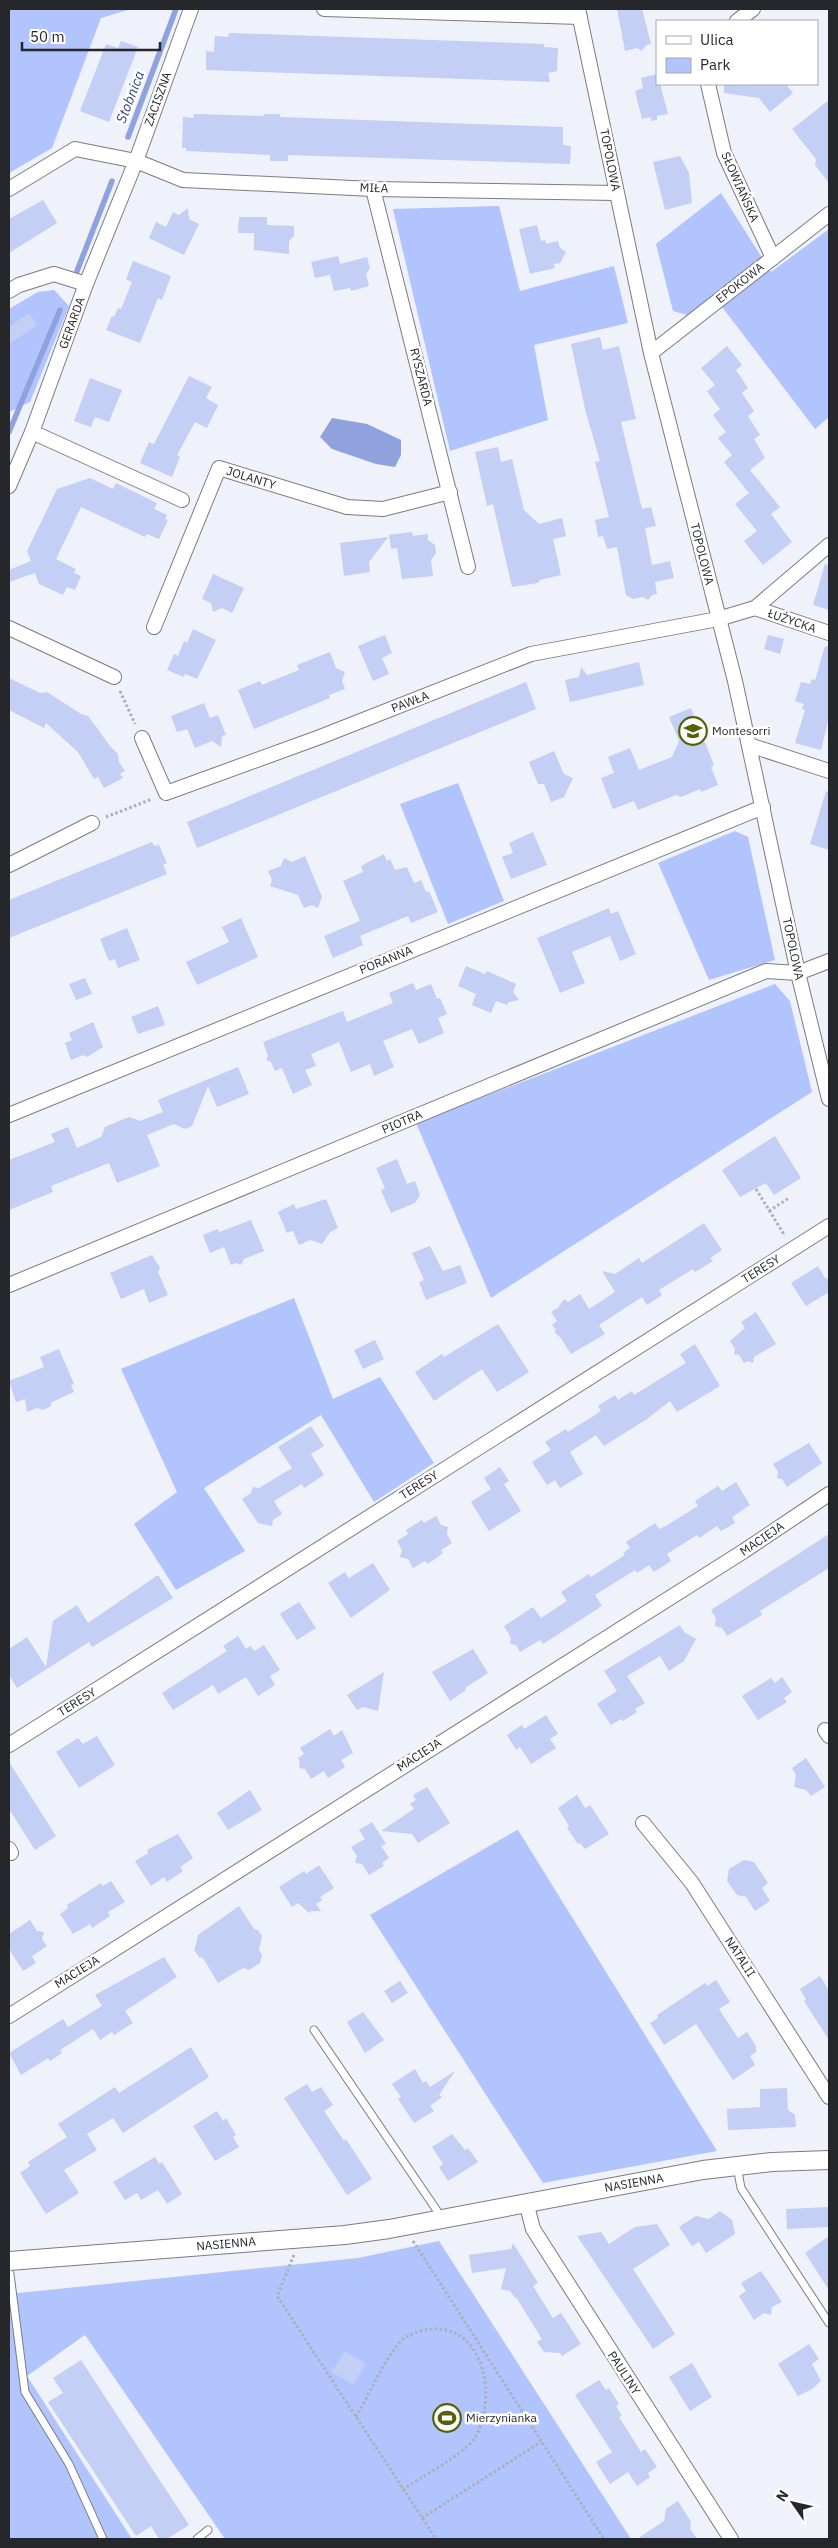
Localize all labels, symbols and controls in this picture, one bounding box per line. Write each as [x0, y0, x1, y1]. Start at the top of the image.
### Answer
scale bar [22, 20, 160, 52]
legend [656, 20, 818, 85]
text: 50 m [30, 27, 65, 46]
text: Ulica [700, 30, 734, 49]
text: Park [700, 55, 730, 74]
water label: Stobnica [112, 68, 148, 126]
street label: ZACISZNA [141, 69, 174, 128]
street label: TOPOLOWA [597, 127, 624, 193]
street label: SŁOWIAŃSKA [718, 149, 763, 224]
street label: MIŁA [359, 180, 389, 196]
street label: EPOKOWA [713, 259, 767, 306]
street label: GERARDA [55, 295, 88, 351]
street label: RYSZARDA [407, 346, 436, 408]
street label: JOLANTY [225, 463, 278, 492]
street label: TOPOLOWA [688, 521, 718, 587]
street label: ŁUŻYCKA [765, 605, 819, 636]
street label: PAWŁA [389, 687, 431, 716]
school or university icon: Montesorri [678, 716, 708, 746]
place label: Montesorri [712, 723, 770, 738]
street label: TOPOLOWA [780, 916, 807, 982]
street label: PORANNA [357, 942, 415, 977]
street label: PIOTRA [379, 1106, 425, 1137]
street label: TERESY [739, 1251, 783, 1286]
street label: TERESY [397, 1467, 441, 1502]
street label: MACIEJA [737, 1518, 787, 1559]
street label: TERESY [55, 1684, 99, 1719]
street label: MACIEJA [394, 1734, 444, 1775]
street label: NATALII [722, 1934, 759, 1980]
street label: MACIEJA [52, 1952, 102, 1991]
street label: NASIENNA [603, 2170, 665, 2195]
street label: NASIENNA [196, 2233, 257, 2254]
street label: PAULINY [605, 2348, 644, 2397]
sports icon: Mierzynianka [432, 2403, 462, 2433]
place label: Mierzynianka [466, 2410, 538, 2425]
north arrow [768, 2478, 818, 2528]
text: N [772, 2486, 793, 2505]

